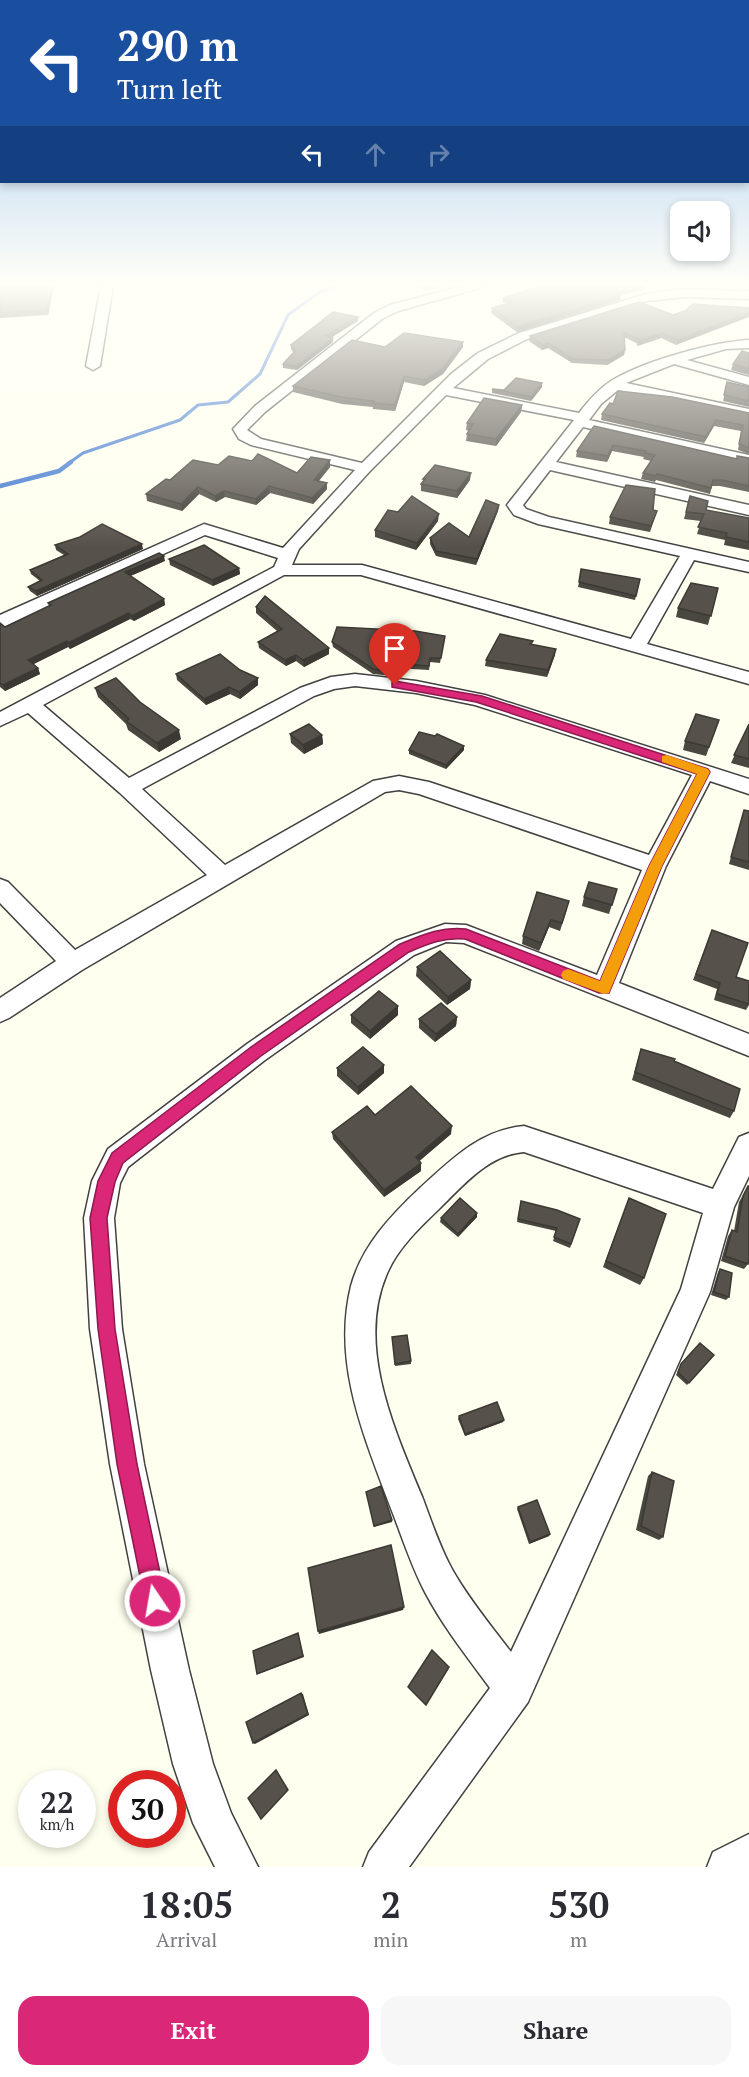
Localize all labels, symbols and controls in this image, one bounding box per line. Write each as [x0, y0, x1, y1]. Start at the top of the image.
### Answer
text: 290 m [117, 17, 238, 73]
icon: left [18, 24, 96, 102]
text: Turn left [117, 71, 222, 107]
icon: left [296, 138, 329, 171]
icon: ahead [359, 138, 392, 171]
icon: right [422, 138, 455, 171]
map controls [670, 201, 730, 261]
button: sound [670, 201, 730, 261]
pin [369, 623, 420, 685]
icon: arrive [378, 632, 411, 665]
position arrow [123, 1569, 187, 1633]
speed limit sign: 30 [108, 1770, 186, 1848]
text: 22 [40, 1782, 74, 1822]
text: km/h [40, 1814, 74, 1834]
text: 18:05 [140, 1881, 233, 1928]
text: 2 [381, 1881, 401, 1928]
text: 530 [548, 1881, 609, 1928]
text: Arrival [156, 1926, 217, 1953]
text: min [373, 1926, 408, 1953]
text: m [570, 1926, 587, 1953]
button: Exit [18, 1996, 369, 2065]
button: Share [381, 1996, 731, 2065]

